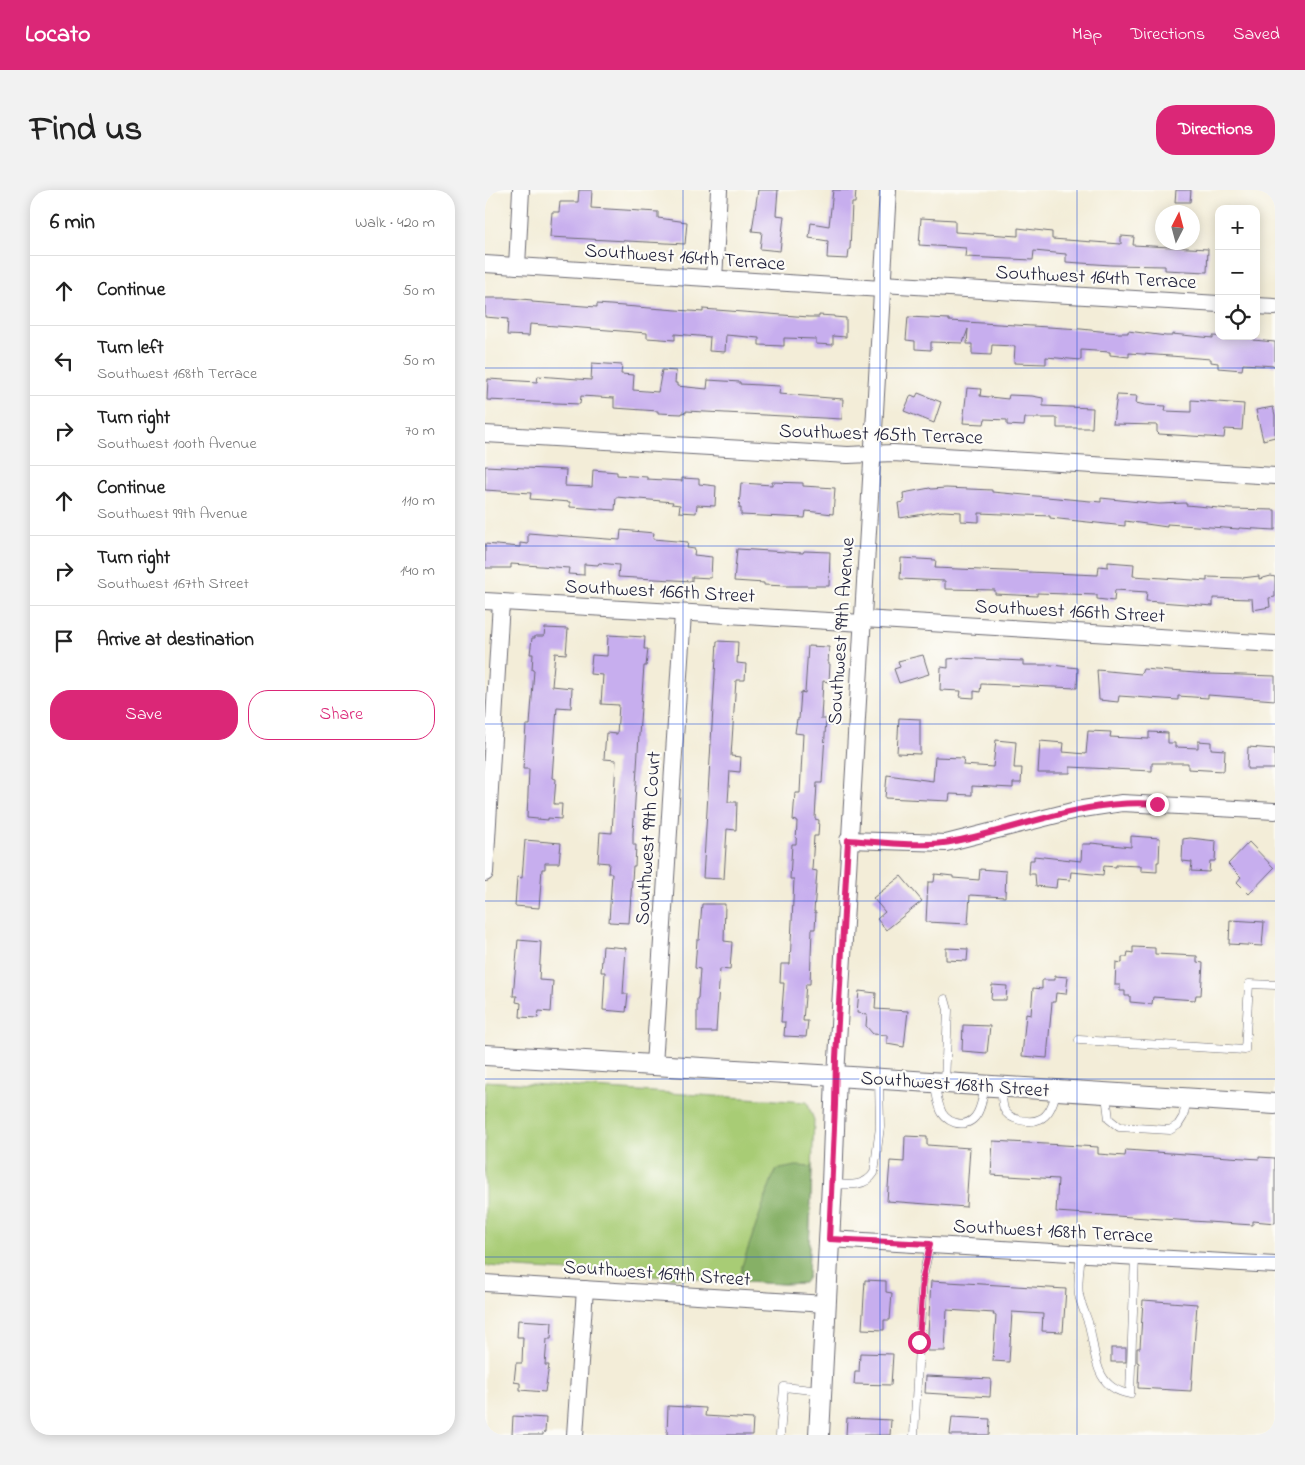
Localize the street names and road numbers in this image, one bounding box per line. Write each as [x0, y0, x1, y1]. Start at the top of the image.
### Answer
street label: Southwest 164th Terrace [584, 237, 786, 280]
street label: Southwest 164th Terrace [995, 259, 1197, 298]
street label: Southwest 165th Terrace [778, 417, 983, 454]
street label: Southwest 99th Avenue [821, 536, 864, 726]
street label: Southwest 166th Street [564, 573, 756, 612]
street label: Southwest 166th Street [974, 593, 1166, 632]
street label: Southwest 99th Court [629, 750, 670, 926]
street label: Southwest 168th Street [859, 1064, 1050, 1107]
street label: Southwest 168th Terrace [952, 1213, 1154, 1252]
street label: Southwest 169th Street [562, 1253, 752, 1296]

